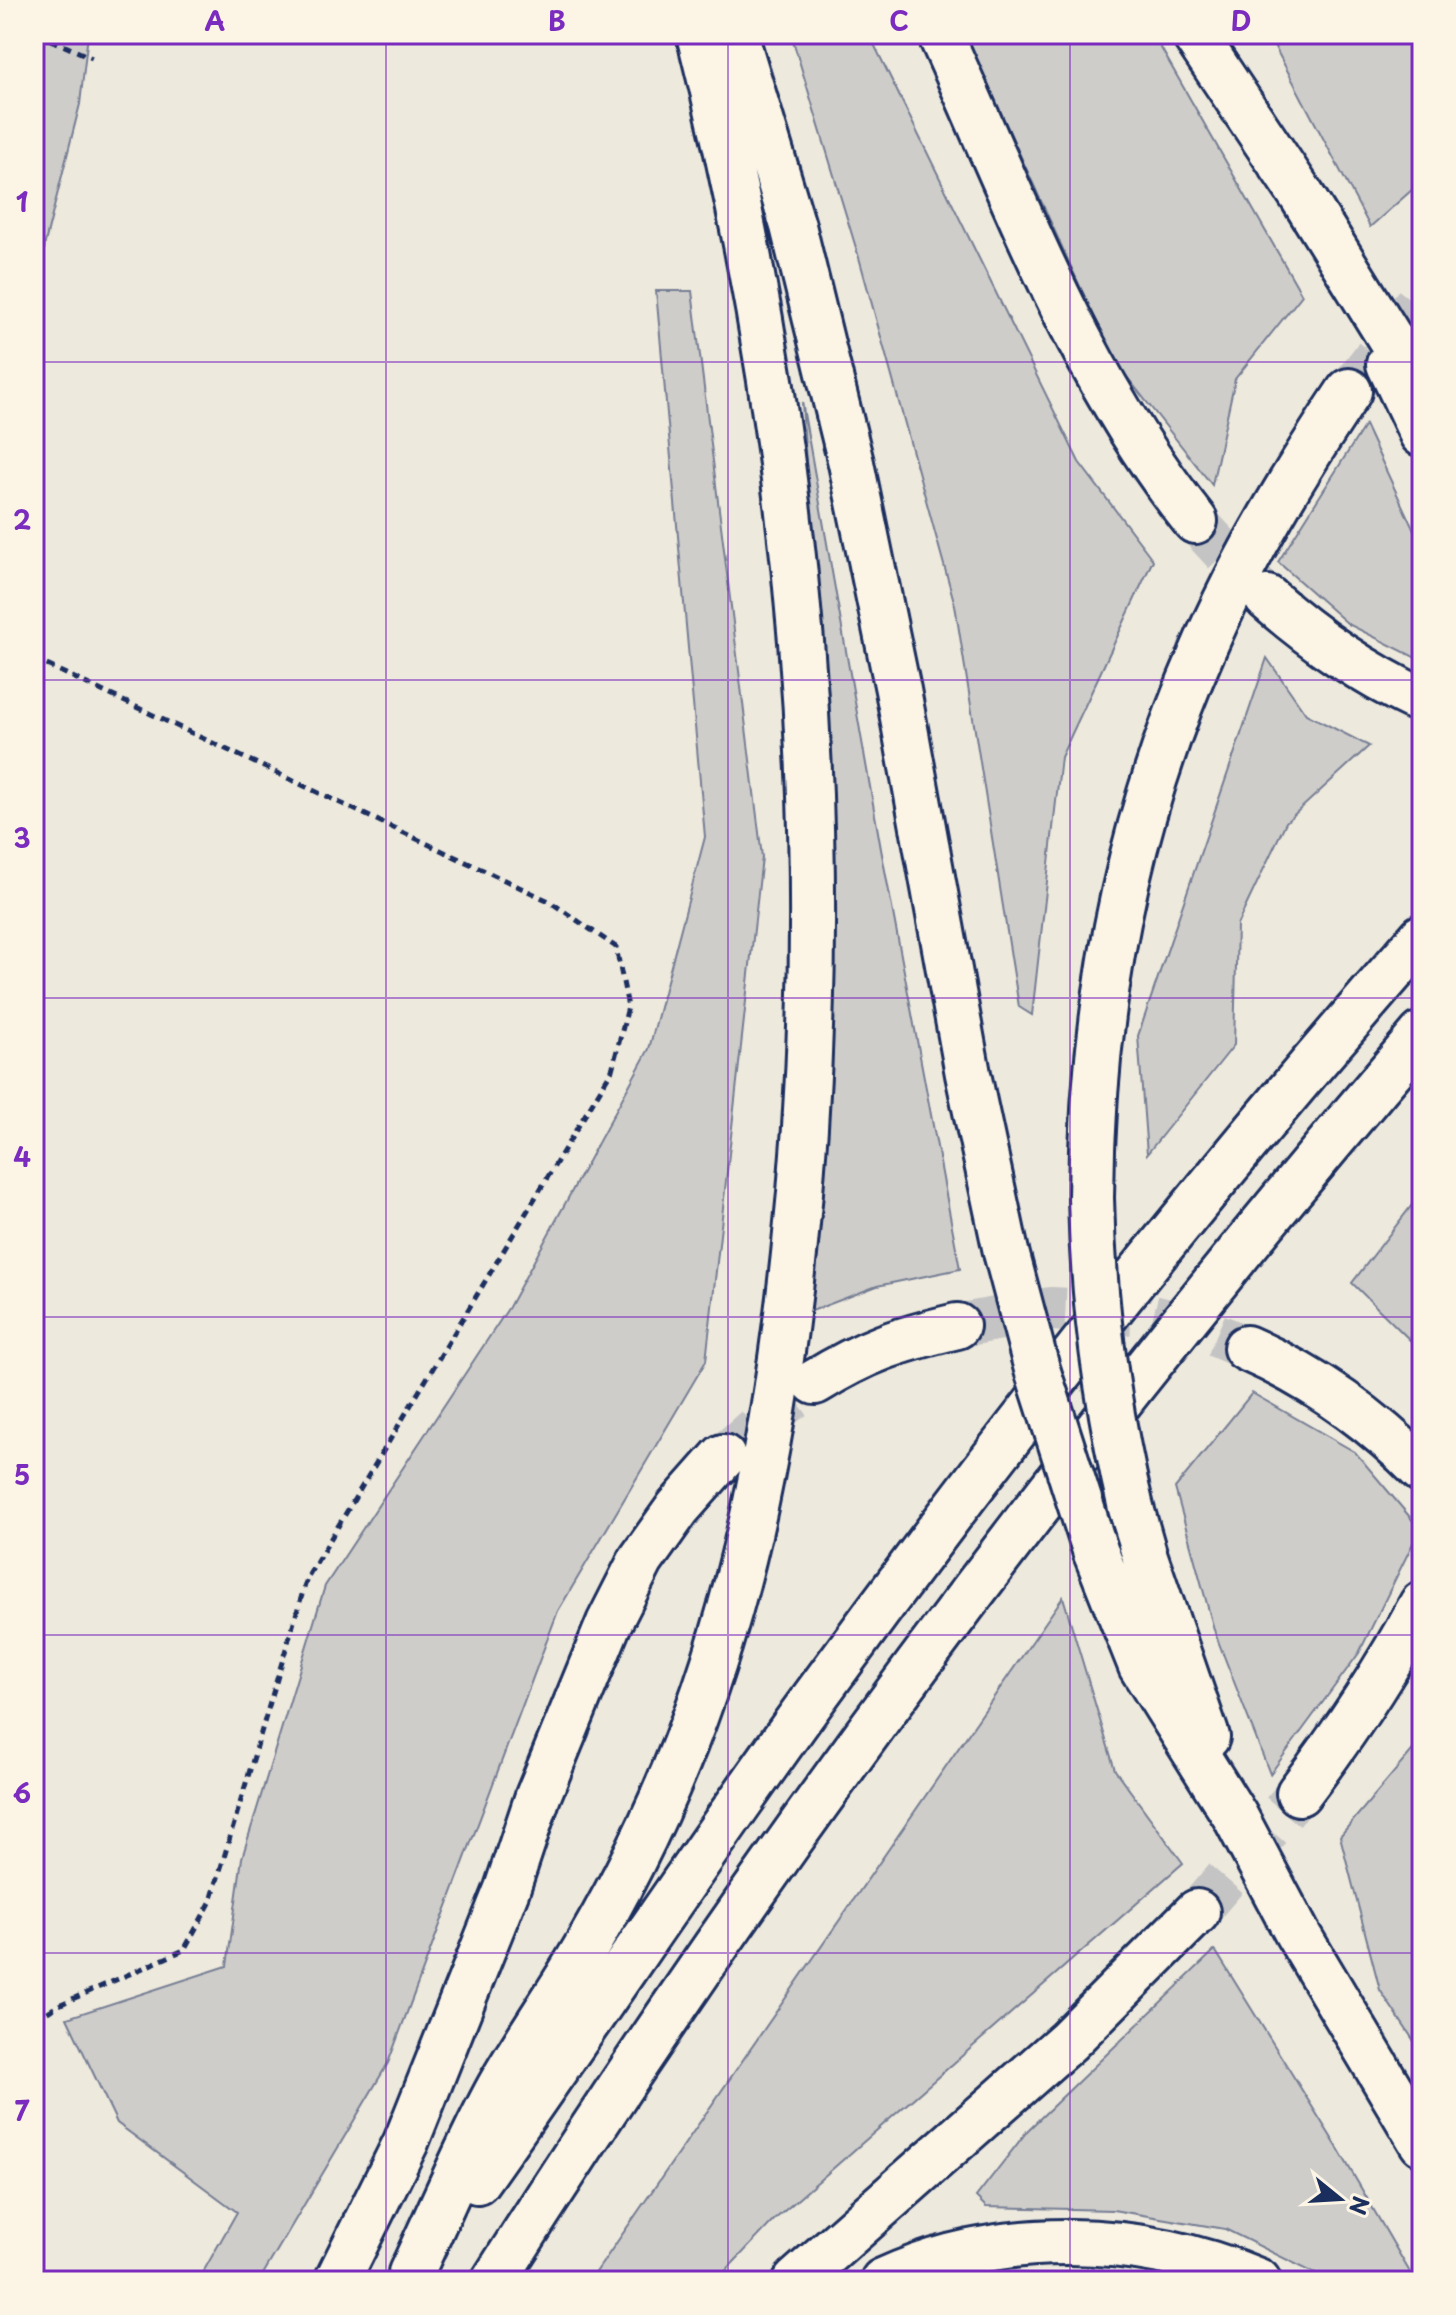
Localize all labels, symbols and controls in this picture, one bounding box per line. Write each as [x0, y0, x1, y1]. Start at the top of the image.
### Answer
text: A [205, 1, 225, 40]
text: B [548, 1, 566, 40]
text: C [889, 1, 909, 40]
text: D [1231, 1, 1251, 40]
text: 1 [16, 182, 28, 221]
text: 2 [13, 500, 31, 539]
text: 3 [13, 818, 31, 857]
text: 4 [13, 1137, 31, 1176]
text: 5 [14, 1455, 30, 1494]
text: 6 [13, 1773, 31, 1812]
text: 7 [15, 2091, 30, 2130]
north arrow [1300, 2159, 1380, 2239]
text: N [1342, 2192, 1379, 2219]

